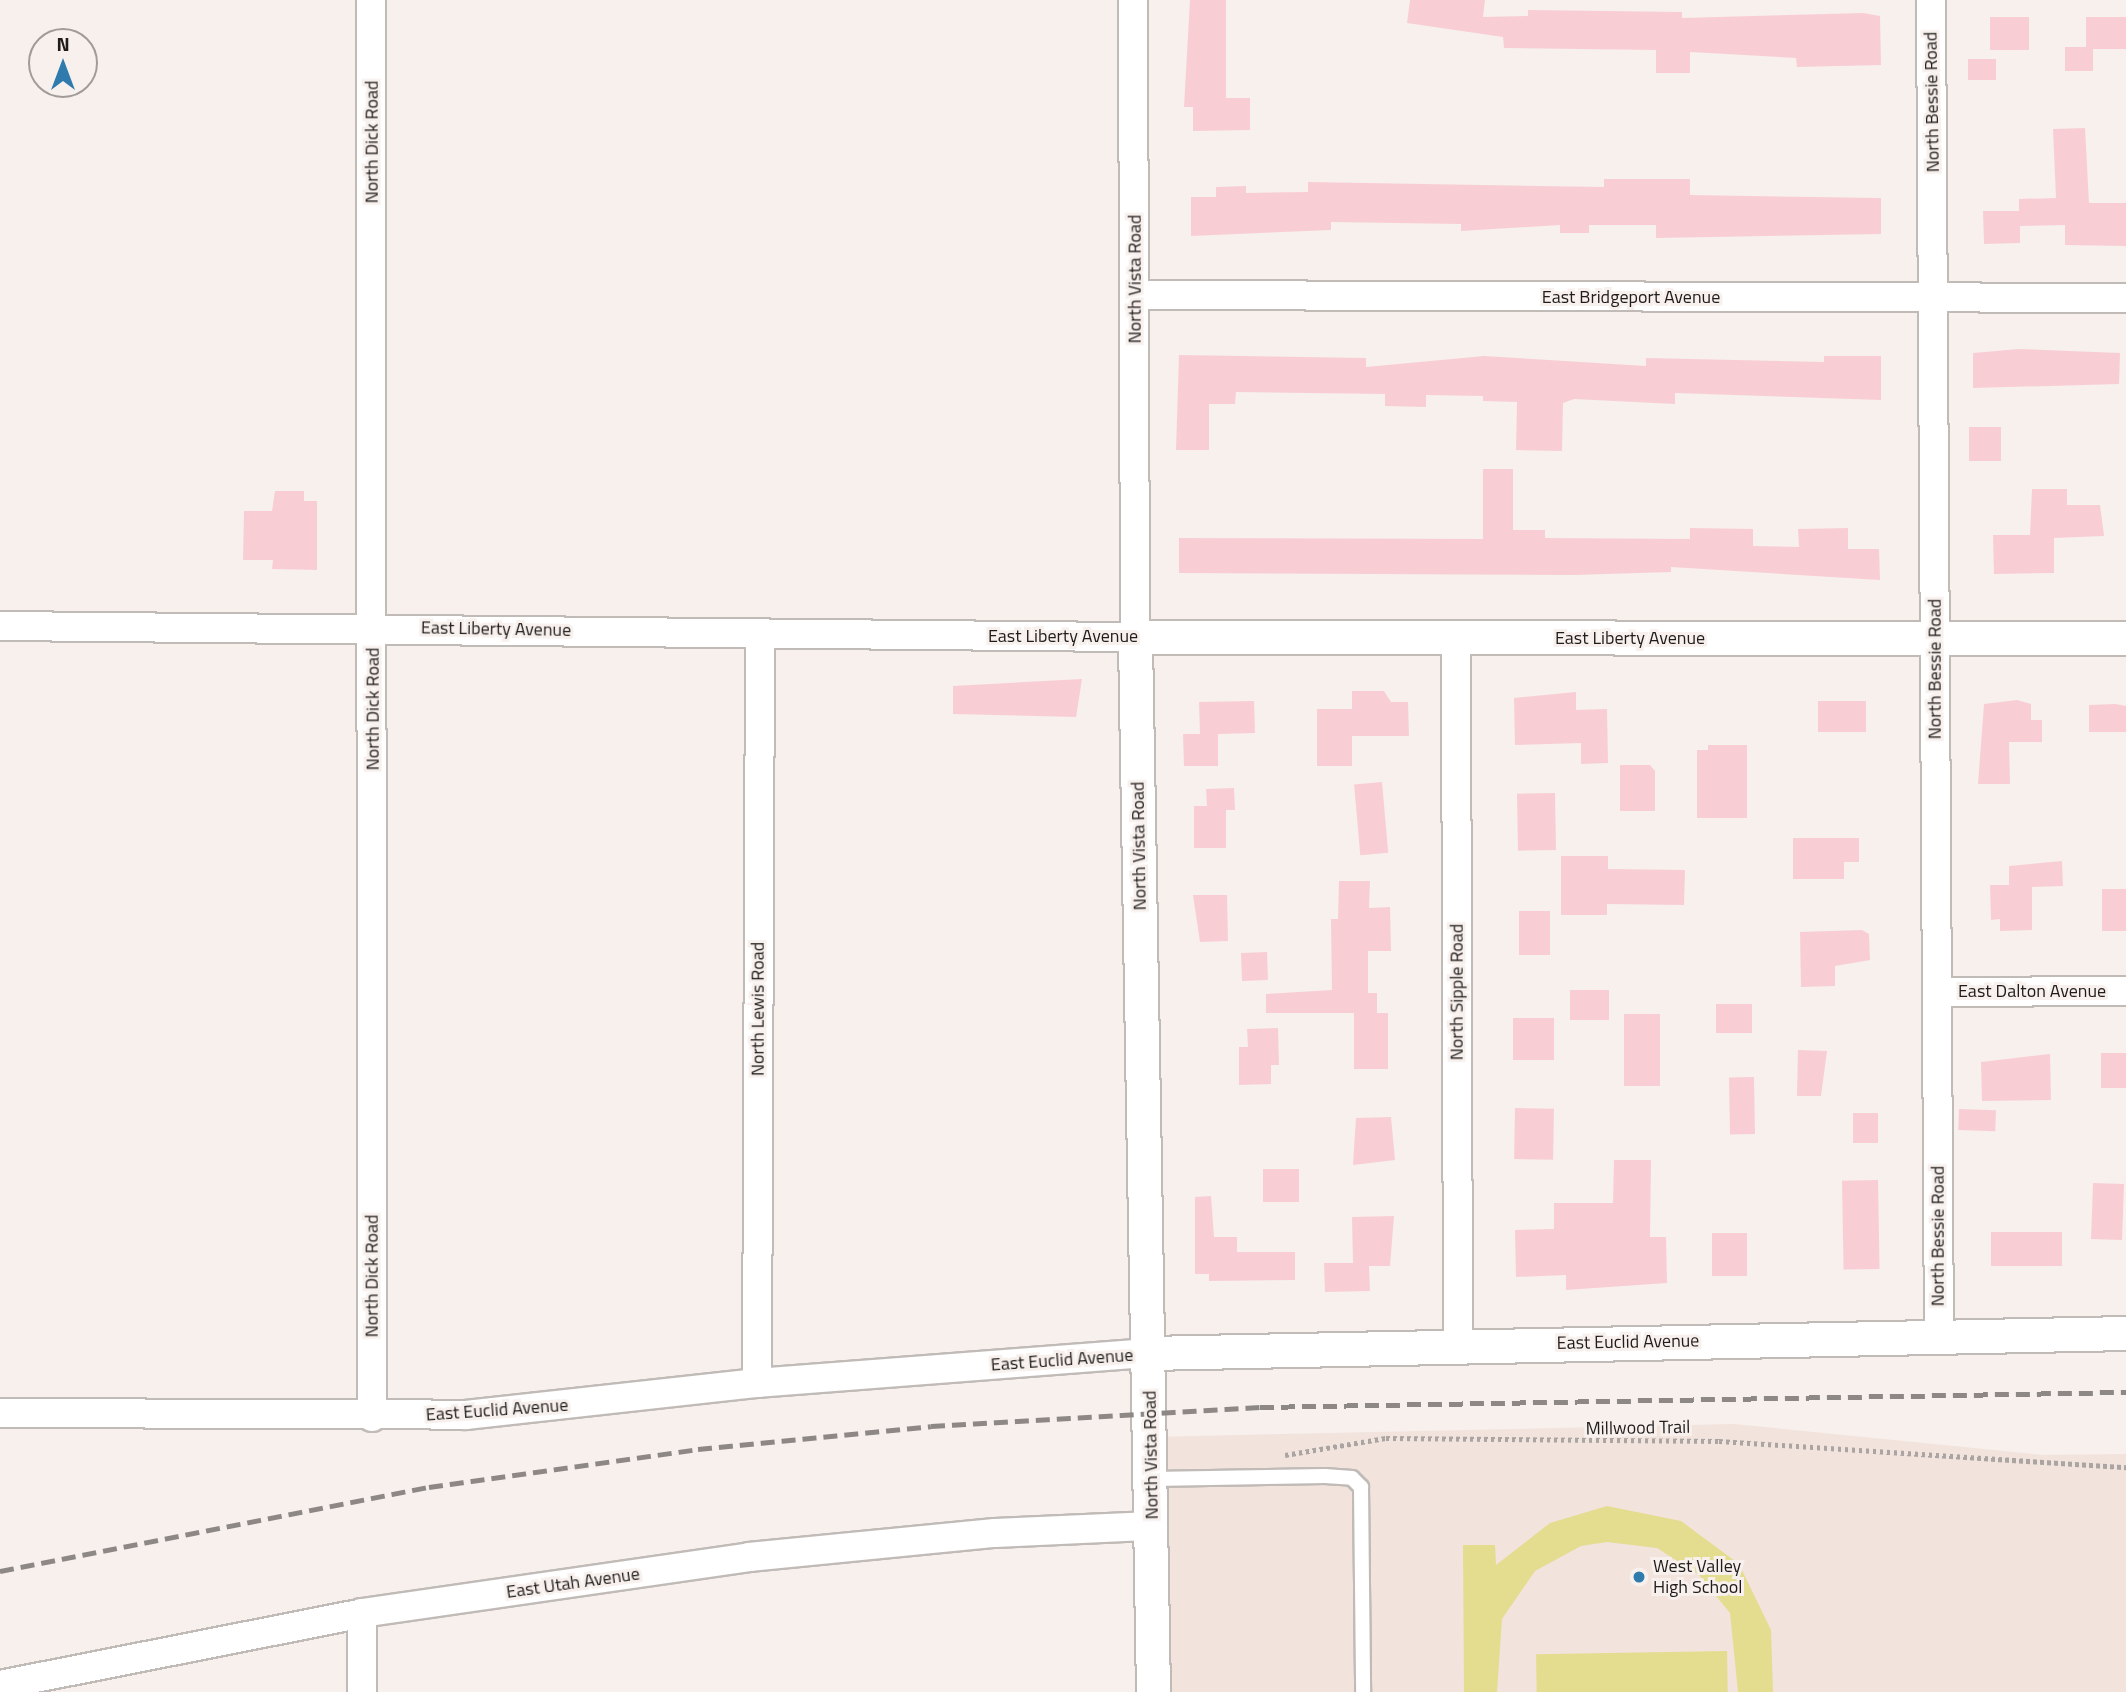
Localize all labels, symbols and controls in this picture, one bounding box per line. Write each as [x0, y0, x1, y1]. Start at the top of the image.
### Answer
north arrow [28, 28, 98, 98]
text: N [56, 29, 70, 58]
street label: North Bessie Road [1920, 32, 1944, 172]
street label: North Dick Road [361, 81, 383, 203]
street label: North Vista Road [1124, 215, 1146, 343]
street label: East Bridgeport Avenue [1542, 286, 1720, 308]
street label: North Bessie Road [1924, 599, 1946, 739]
street label: East Liberty Avenue [421, 617, 571, 641]
street label: East Liberty Avenue [988, 625, 1138, 647]
street label: East Liberty Avenue [1555, 627, 1705, 649]
street label: North Dick Road [362, 648, 384, 770]
street label: North Vista Road [1127, 781, 1151, 911]
street label: North Sipple Road [1446, 924, 1468, 1060]
street label: North Lewis Road [747, 942, 769, 1076]
street label: East Dalton Avenue [1958, 980, 2106, 1002]
street label: North Bessie Road [1927, 1166, 1949, 1306]
street label: North Dick Road [361, 1215, 383, 1337]
street label: East Euclid Avenue [1556, 1330, 1700, 1354]
street label: East Euclid Avenue [990, 1344, 1134, 1376]
street label: North Vista Road [1139, 1390, 1163, 1520]
street label: East Euclid Avenue [425, 1394, 569, 1426]
street label: Millwood Trail [1585, 1416, 1691, 1440]
place label: West Valley High School [1653, 1556, 1742, 1598]
street label: East Utah Avenue [505, 1563, 641, 1603]
marker: West Valley High School [1631, 1569, 1647, 1585]

